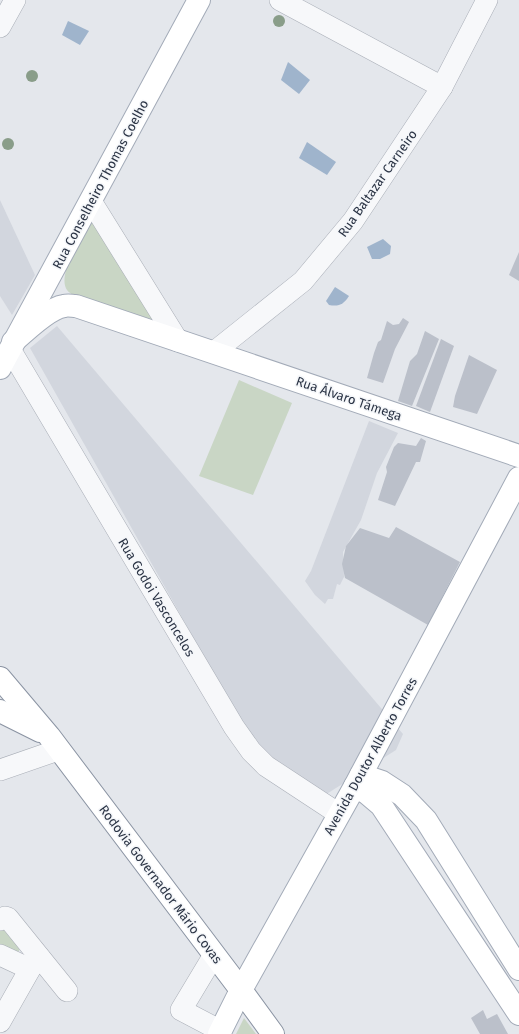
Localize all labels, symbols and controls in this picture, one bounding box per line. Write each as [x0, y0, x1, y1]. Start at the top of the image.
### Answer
street label: Rua Conselheiro Thomas Coelho [49, 97, 152, 271]
street label: Rua Baltazar Carneiro [335, 127, 420, 240]
street label: Rua Álvaro Támega [294, 373, 404, 424]
street label: Rua Godoi Vasconcelos [115, 535, 198, 659]
street label: Avenida Doutor Alberto Torres [321, 675, 420, 838]
street label: Rodovia Governador Mário Covas [96, 802, 225, 967]

